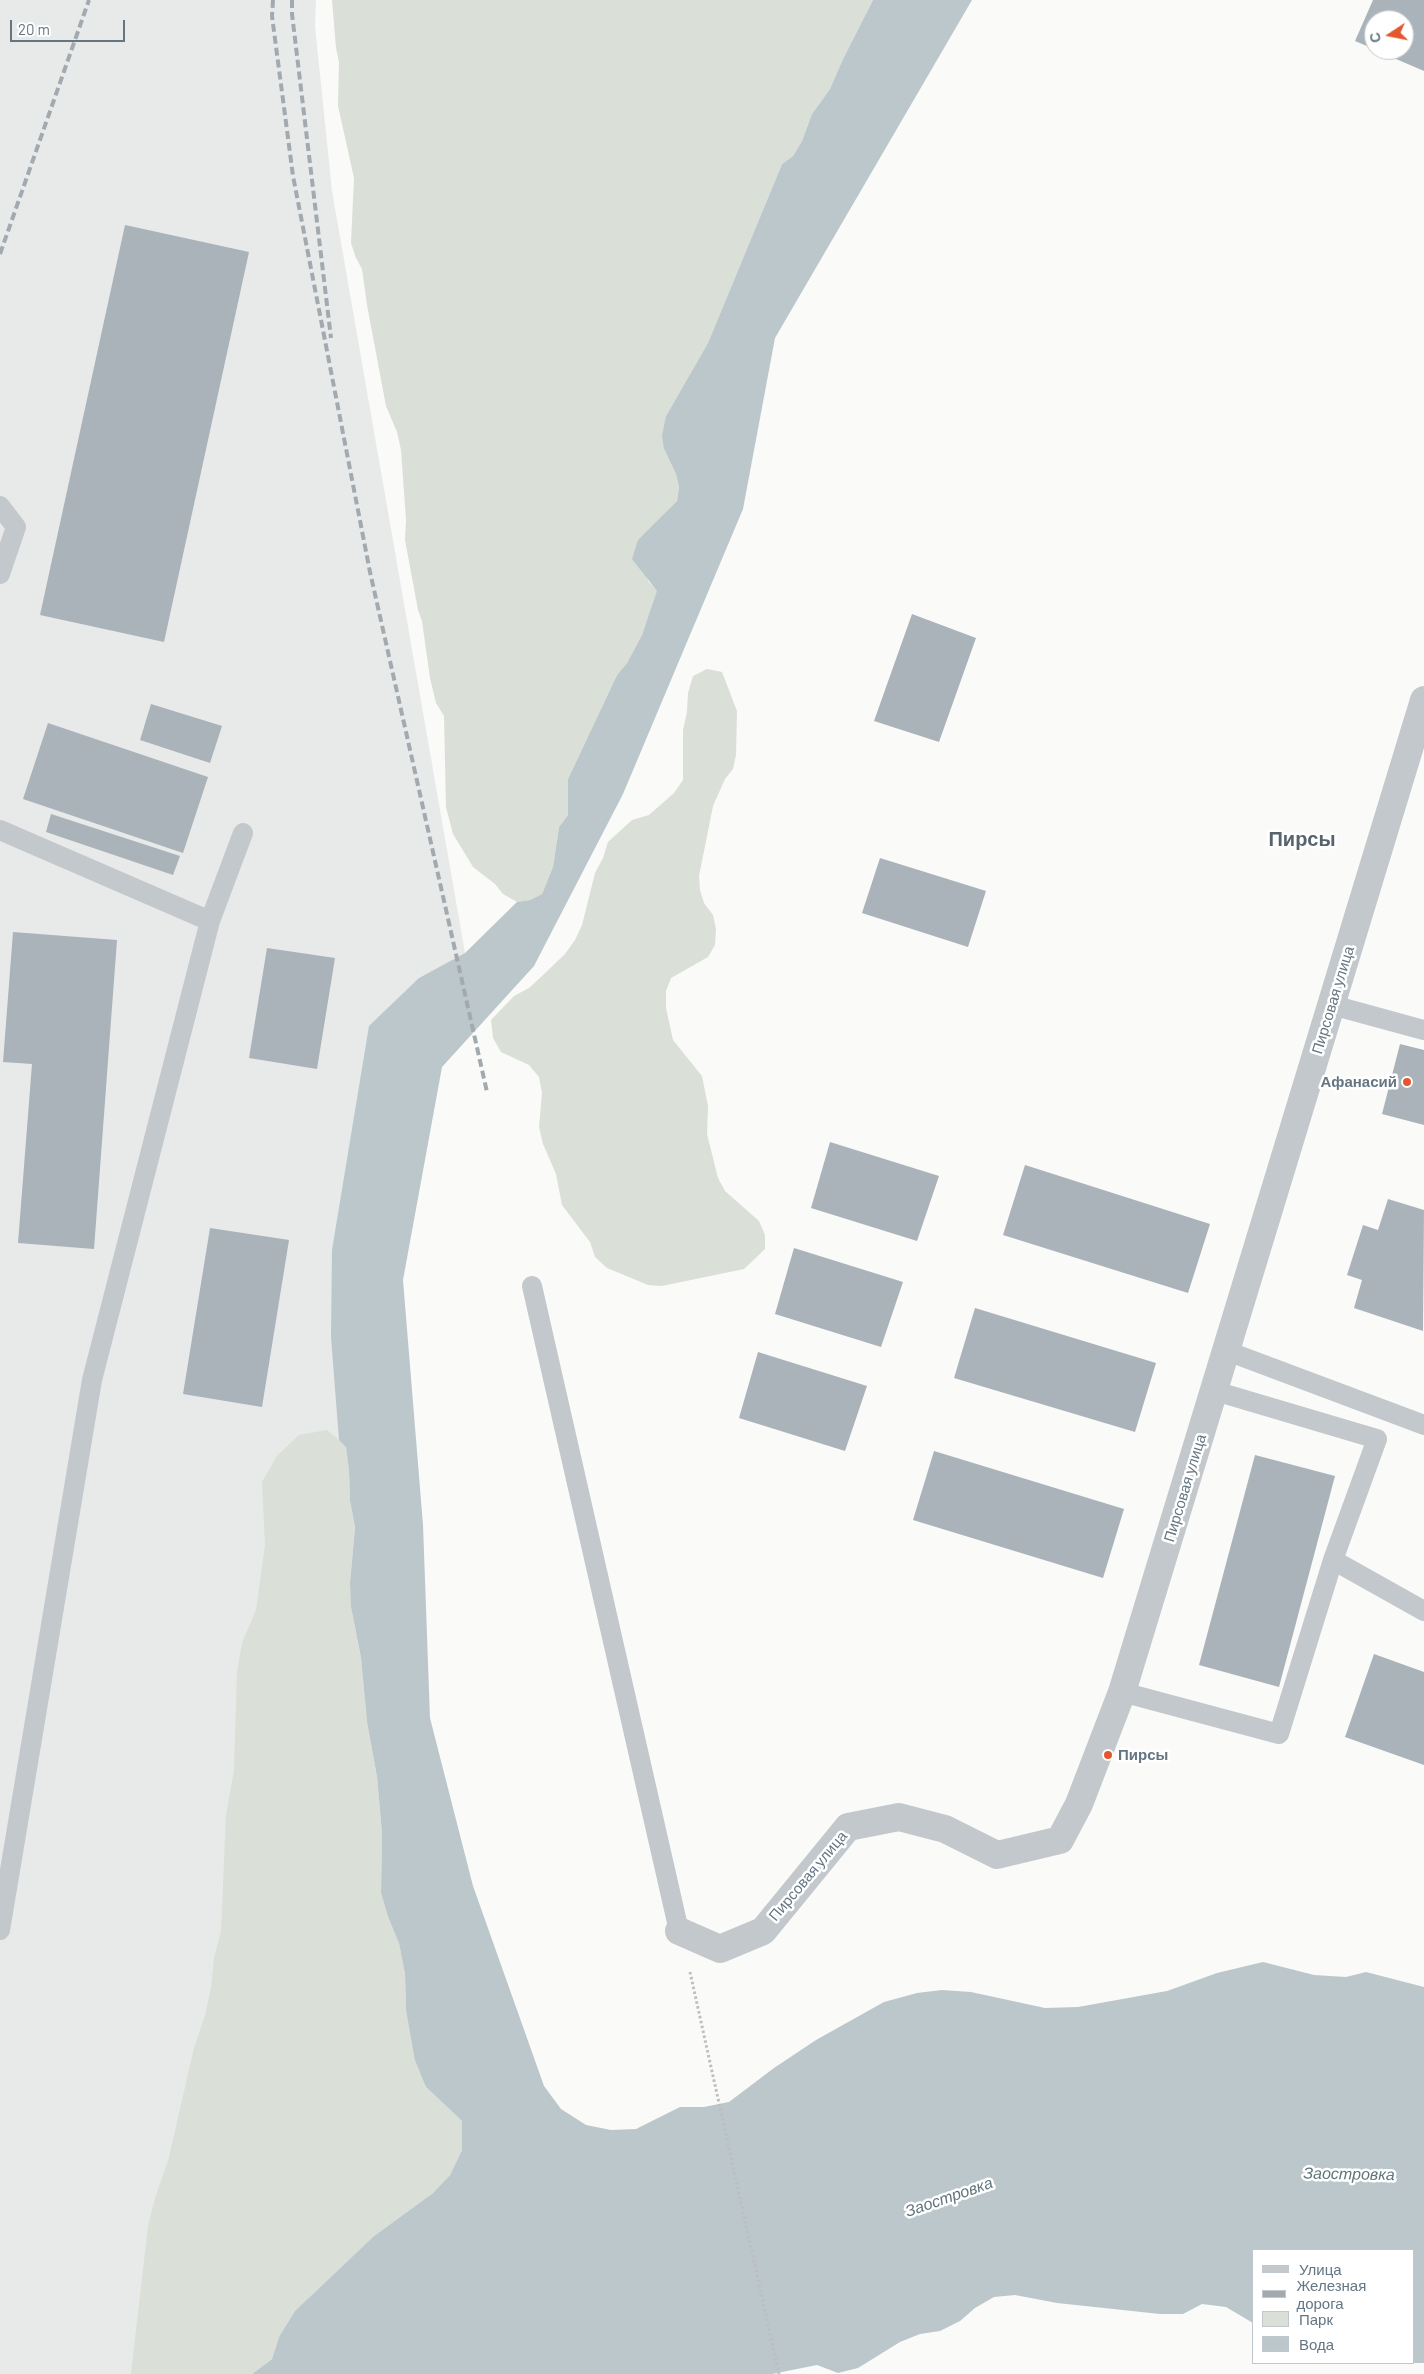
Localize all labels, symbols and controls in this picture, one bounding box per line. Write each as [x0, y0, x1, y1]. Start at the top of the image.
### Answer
scale bar [12, 10, 128, 42]
north arrow [1364, 10, 1414, 60]
text: 20 m [18, 20, 50, 38]
text: С [1365, 31, 1384, 44]
district label: Пирсы [1268, 827, 1336, 851]
street label: Пирсовая улица [1308, 944, 1358, 1056]
place label: Афанасий [1321, 1073, 1397, 1091]
marker: Афанасий [1401, 1076, 1413, 1088]
street label: Пирсовая улица [1160, 1432, 1210, 1544]
place label: Пирсы [1118, 1746, 1168, 1764]
marker: Пирсы [1102, 1749, 1114, 1761]
street label: Пирсовая улица [765, 1827, 851, 1925]
water label: Заостровка [1303, 2164, 1395, 2184]
water label: Заостровка [903, 2173, 995, 2221]
legend [1252, 2249, 1414, 2364]
text: Улица [1299, 2260, 1342, 2278]
text: Железная дорога [1296, 2276, 1366, 2312]
text: Парк [1299, 2310, 1333, 2328]
text: Вода [1299, 2335, 1334, 2353]

